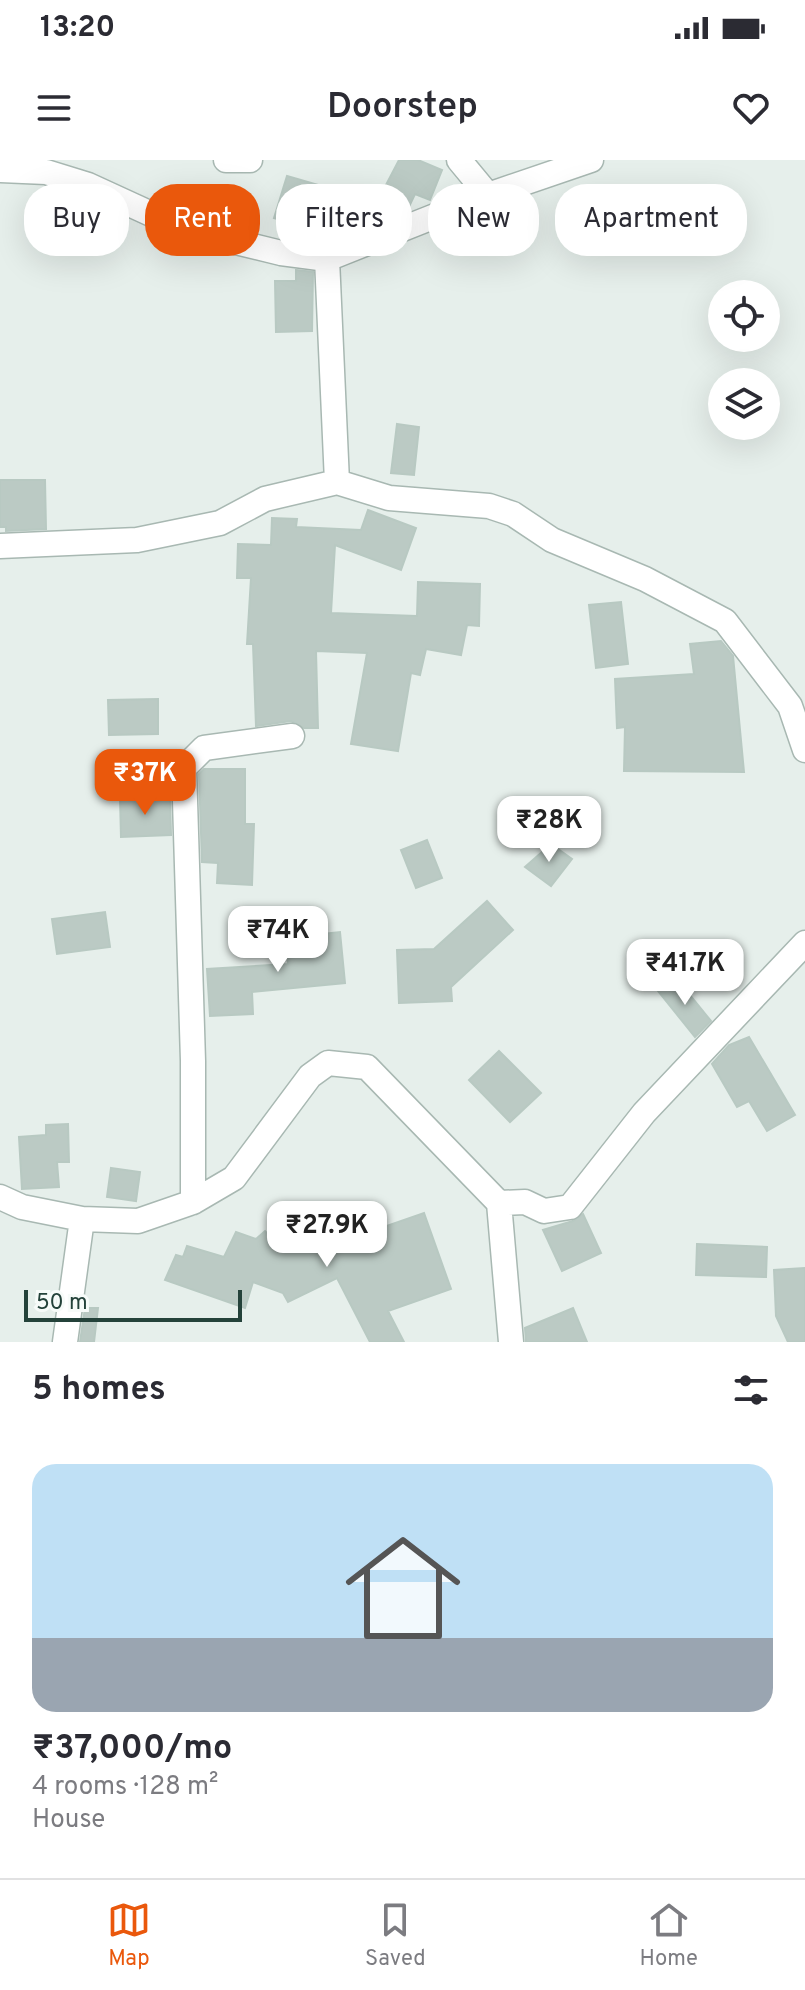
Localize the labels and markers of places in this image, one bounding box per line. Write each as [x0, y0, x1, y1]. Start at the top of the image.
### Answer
pin: ₹37K [98, 749, 192, 817]
pin: ₹28K [502, 796, 596, 864]
pin: ₹74K [231, 906, 325, 974]
pin: ₹41.7K [620, 939, 750, 1007]
pin: ₹27.9K [262, 1201, 392, 1269]

